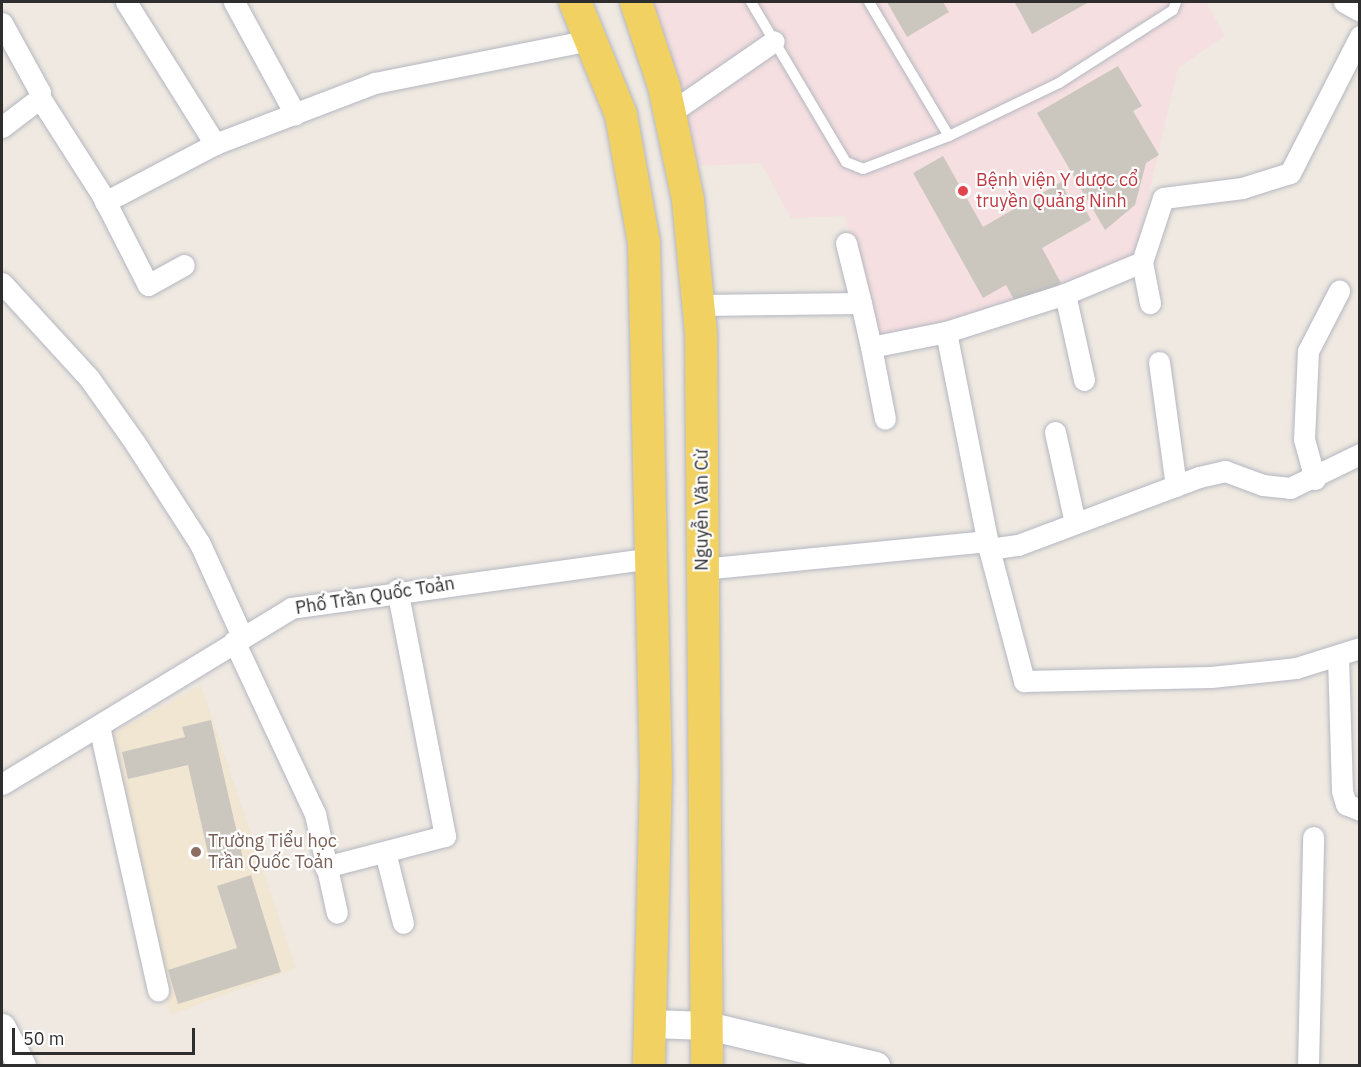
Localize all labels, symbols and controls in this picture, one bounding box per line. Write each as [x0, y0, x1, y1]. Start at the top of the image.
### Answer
place label: Bệnh viện Y dược cổ truyền Quảng Ninh [976, 170, 1138, 213]
marker: Bệnh viện Y dược cổ truyền Quảng Ninh [954, 182, 972, 200]
street label: Nguyễn Văn Cừ [691, 449, 713, 571]
street label: Phố Trần Quốc Toản [294, 573, 456, 619]
place label: Trường Tiểu học Trần Quốc Toản [208, 831, 337, 874]
marker: Trường Tiểu học Trần Quốc Toản [189, 845, 203, 859]
scale bar [15, 1016, 198, 1054]
text: 50 m [23, 1027, 65, 1050]

